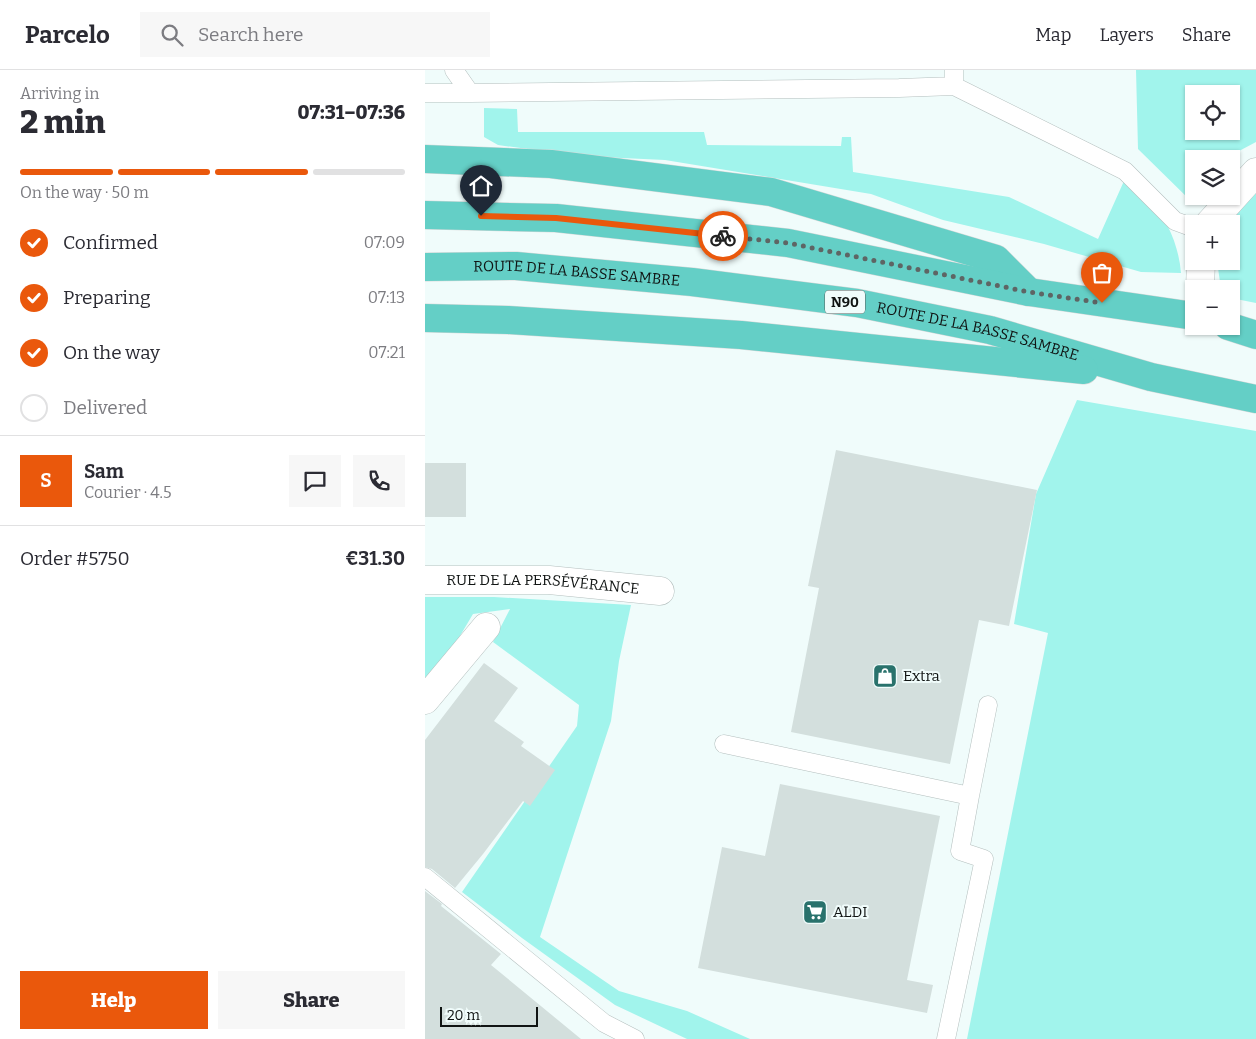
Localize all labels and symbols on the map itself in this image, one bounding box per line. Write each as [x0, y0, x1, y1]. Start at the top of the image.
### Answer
pin [460, 165, 502, 216]
courier [698, 211, 748, 261]
pin [1081, 252, 1123, 303]
street label: ROUTE DE LA BASSE SAMBRE [473, 257, 681, 290]
road number: N90 [825, 290, 865, 313]
street label: ROUTE DE LA BASSE SAMBRE [875, 298, 1081, 364]
street label: RUE DE LA PERSÉVÉRANCE [446, 571, 640, 598]
shop icon: Extra [872, 663, 898, 689]
place label: Extra [903, 667, 940, 685]
supermarket icon: ALDI [802, 899, 828, 925]
place label: ALDI [833, 903, 868, 921]
scale bar [440, 1004, 537, 1027]

